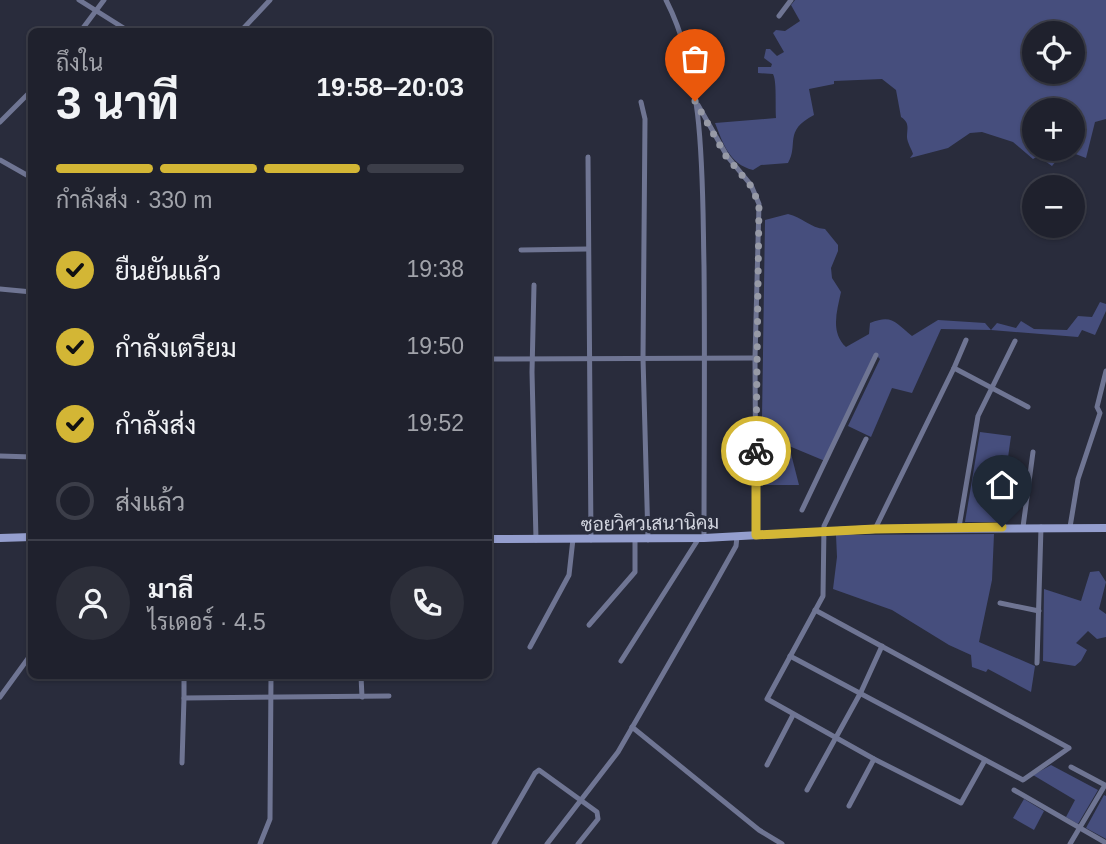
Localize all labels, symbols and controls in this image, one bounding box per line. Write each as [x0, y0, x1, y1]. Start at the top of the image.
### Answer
map controls [1022, 21, 1085, 238]
button: locate [1022, 21, 1085, 84]
pin [665, 29, 725, 101]
icon: bag [676, 40, 714, 78]
text: ถึงใน [56, 50, 103, 76]
text: 19:58–20:03 [317, 72, 464, 102]
text: 3 นาที [56, 77, 179, 129]
button: + [1022, 98, 1085, 161]
button: − [1022, 175, 1085, 238]
text: กำลังส่ง · 330 m [56, 187, 212, 213]
icon: check [56, 251, 94, 289]
text: ยืนยันแล้ว [115, 256, 221, 286]
text: 19:38 [406, 256, 464, 282]
icon: check [56, 328, 94, 366]
text: กำลังเตรียม [115, 333, 237, 363]
text: 19:50 [406, 333, 464, 359]
icon: check [56, 405, 94, 443]
text: กำลังส่ง [115, 410, 196, 440]
text: 19:52 [406, 410, 464, 436]
courier [721, 416, 791, 486]
icon: bike [737, 432, 775, 470]
pin [972, 455, 1032, 527]
icon: home [983, 466, 1021, 504]
text: ส่งแล้ว [115, 487, 185, 517]
street label: ซอยวิศวเสนานิคม [581, 512, 719, 535]
button: person [56, 566, 130, 640]
button: phone [390, 566, 464, 640]
text: มาลี [148, 574, 193, 604]
text: ไรเดอร์ · 4.5 [148, 609, 266, 635]

